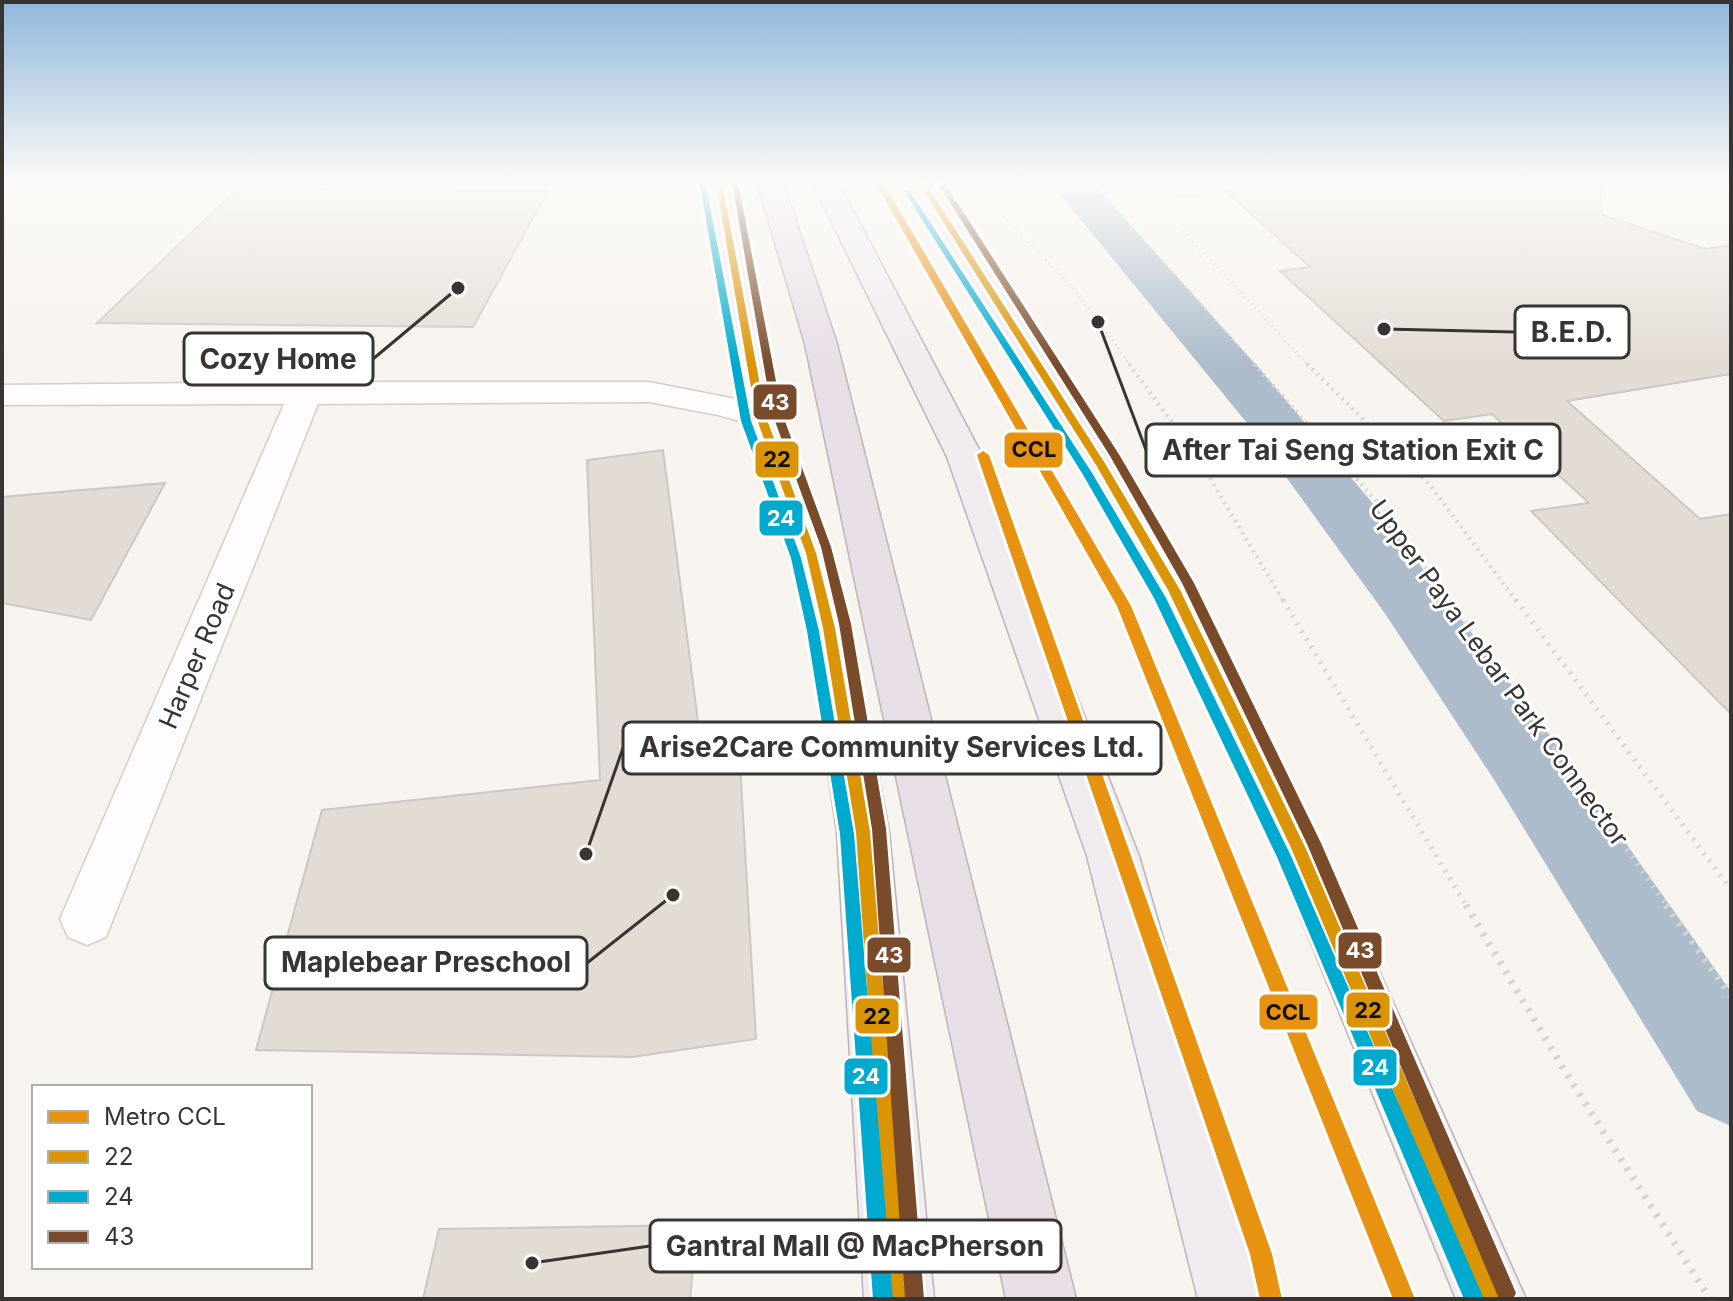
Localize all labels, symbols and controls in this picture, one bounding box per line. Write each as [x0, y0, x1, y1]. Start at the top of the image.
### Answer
callout: B.E.D. [1515, 306, 1629, 358]
text: B.E.D. [1531, 315, 1613, 349]
callout: Cozy Home [184, 333, 373, 385]
text: Cozy Home [199, 342, 357, 376]
line badge: 43 [752, 383, 798, 421]
text: 43 [760, 389, 790, 415]
callout: After Tai Seng Station Exit C [1146, 424, 1560, 476]
line badge: CCL [1003, 431, 1064, 469]
text: After Tai Seng Station Exit C [1162, 433, 1544, 467]
text: CCL [1012, 436, 1057, 462]
line badge: 22 [754, 440, 800, 479]
text: 22 [763, 446, 791, 472]
street label: Upper Paya Lebar Park Connector [1363, 494, 1636, 852]
line badge: 24 [758, 499, 804, 537]
text: 24 [767, 505, 795, 531]
street label: Harper Road [152, 578, 241, 733]
callout: Arise2Care Community Services Ltd. [623, 722, 1161, 774]
text: Arise2Care Community Services Ltd. [639, 730, 1145, 764]
line badge: 43 [1337, 931, 1383, 970]
line badge: 43 [866, 936, 912, 974]
callout: Maplebear Preschool [265, 937, 587, 989]
text: 43 [1345, 937, 1375, 963]
text: 43 [874, 942, 904, 968]
text: Maplebear Preschool [281, 945, 571, 979]
line badge: 22 [1345, 991, 1391, 1029]
line badge: CCL [1258, 993, 1319, 1031]
line badge: 22 [854, 997, 900, 1035]
text: 22 [1354, 997, 1382, 1023]
text: CCL [1266, 999, 1311, 1025]
text: 22 [863, 1003, 891, 1029]
line badge: 24 [1352, 1048, 1398, 1087]
text: 24 [1361, 1054, 1389, 1080]
line badge: 24 [843, 1057, 889, 1096]
text: 24 [852, 1063, 880, 1089]
legend [32, 1085, 312, 1269]
text: Metro CCL [104, 1102, 226, 1131]
text: 22 [104, 1142, 133, 1171]
text: 24 [104, 1182, 134, 1211]
callout: Gantral Mall @ MacPherson [650, 1220, 1061, 1272]
text: 43 [104, 1222, 134, 1251]
text: Gantral Mall @ MacPherson [666, 1229, 1044, 1263]

